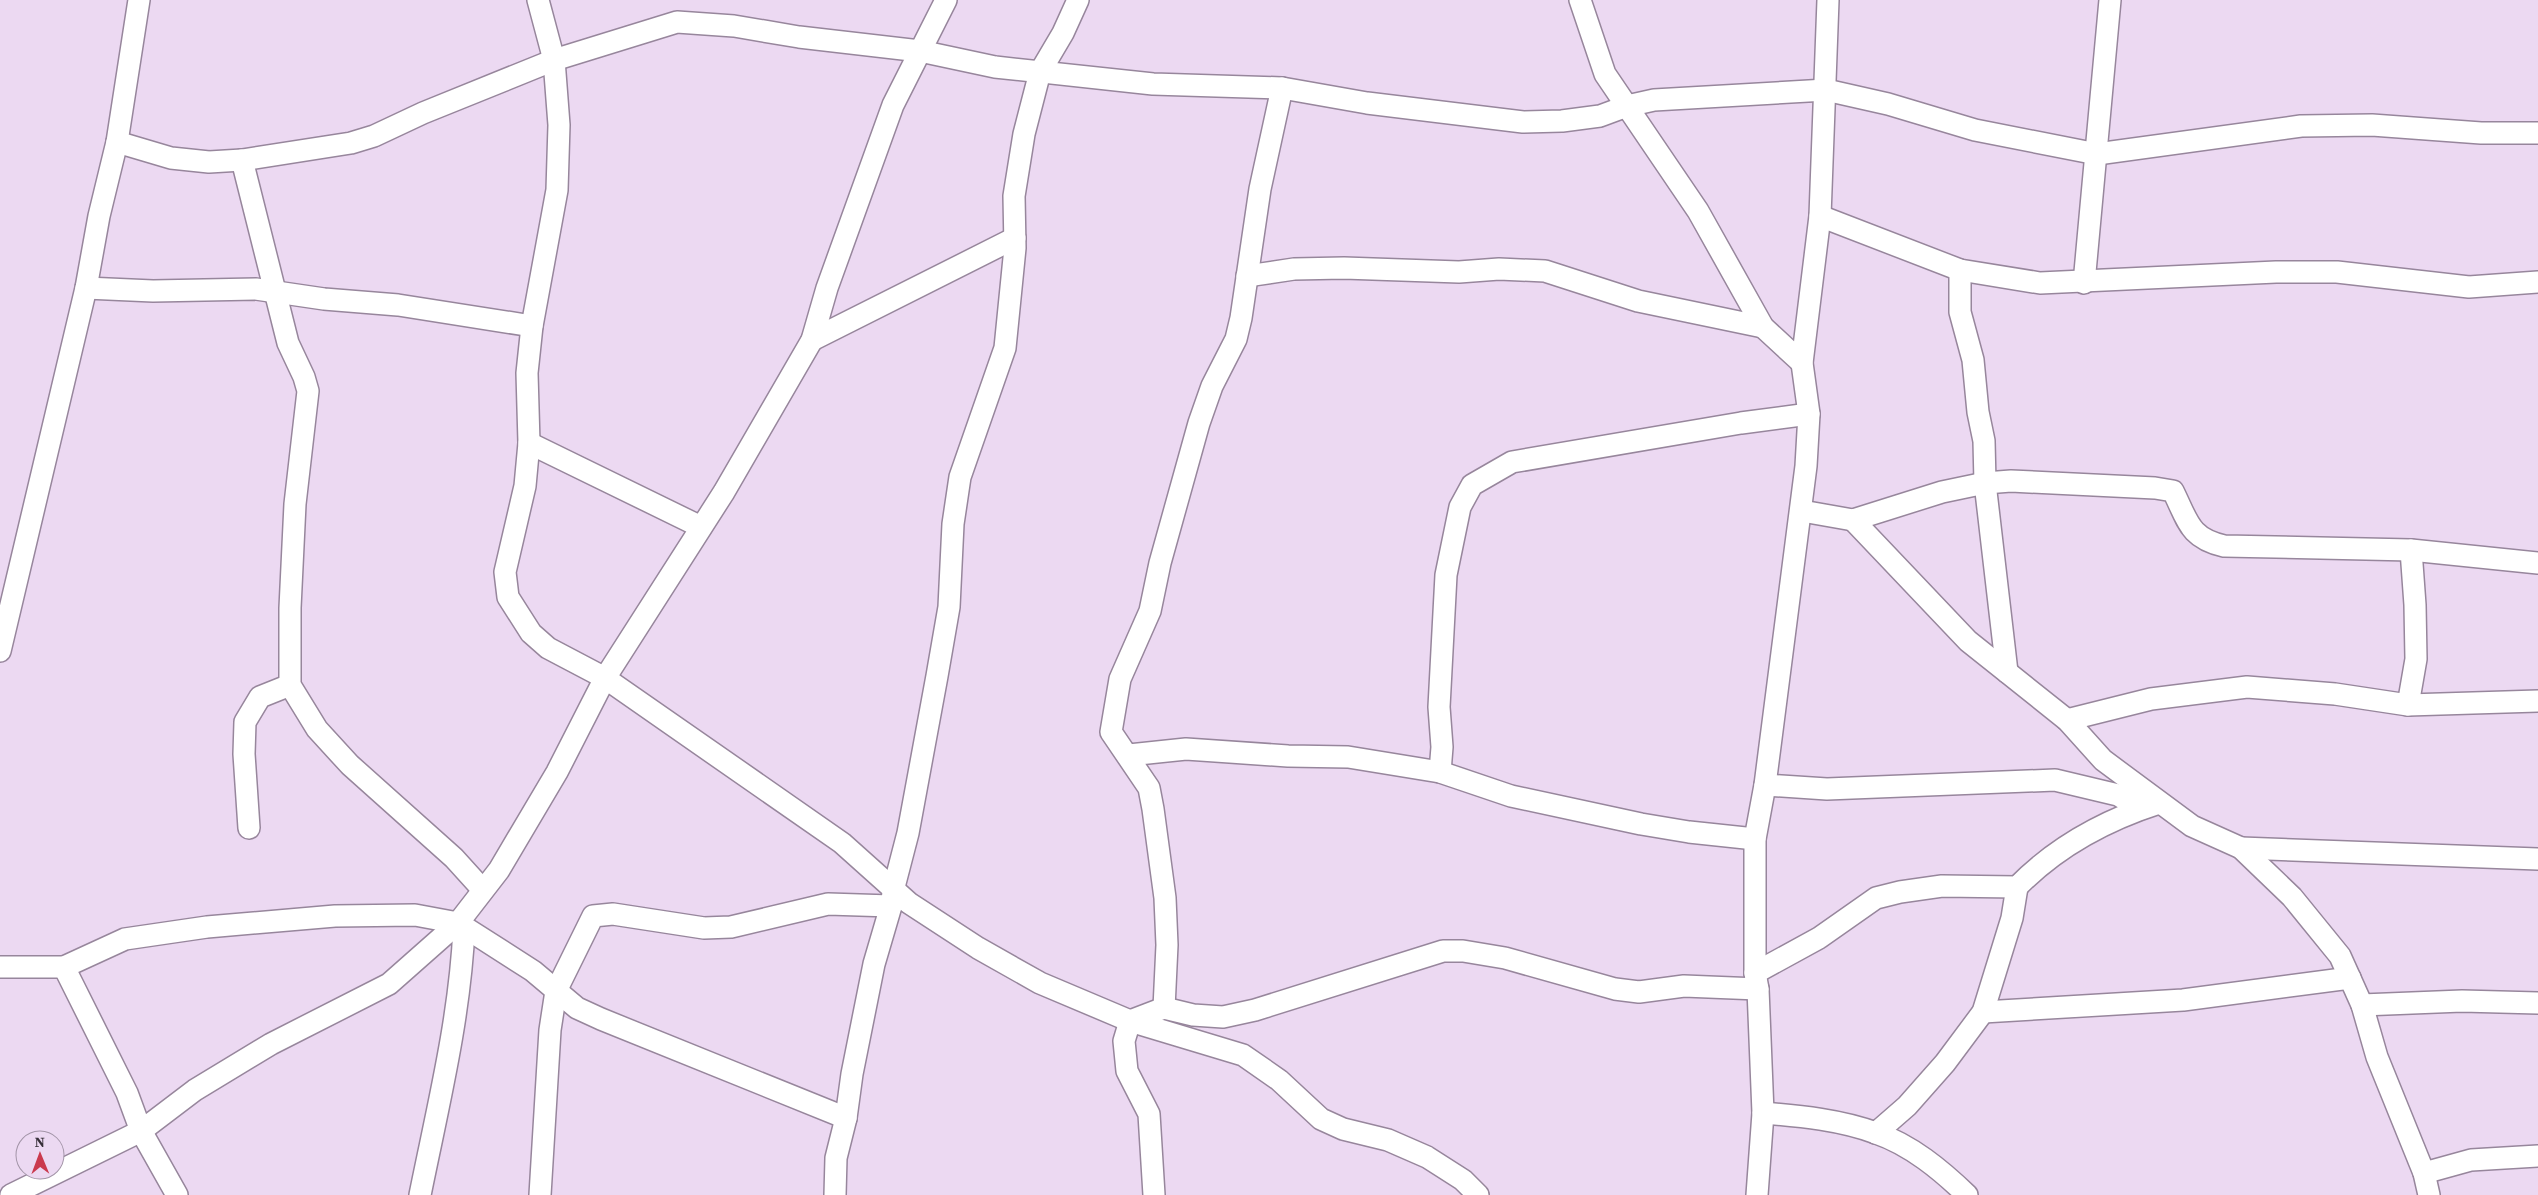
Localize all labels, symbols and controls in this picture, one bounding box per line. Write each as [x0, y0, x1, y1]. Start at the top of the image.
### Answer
north arrow [15, 1130, 65, 1180]
text: N [34, 1132, 45, 1152]

